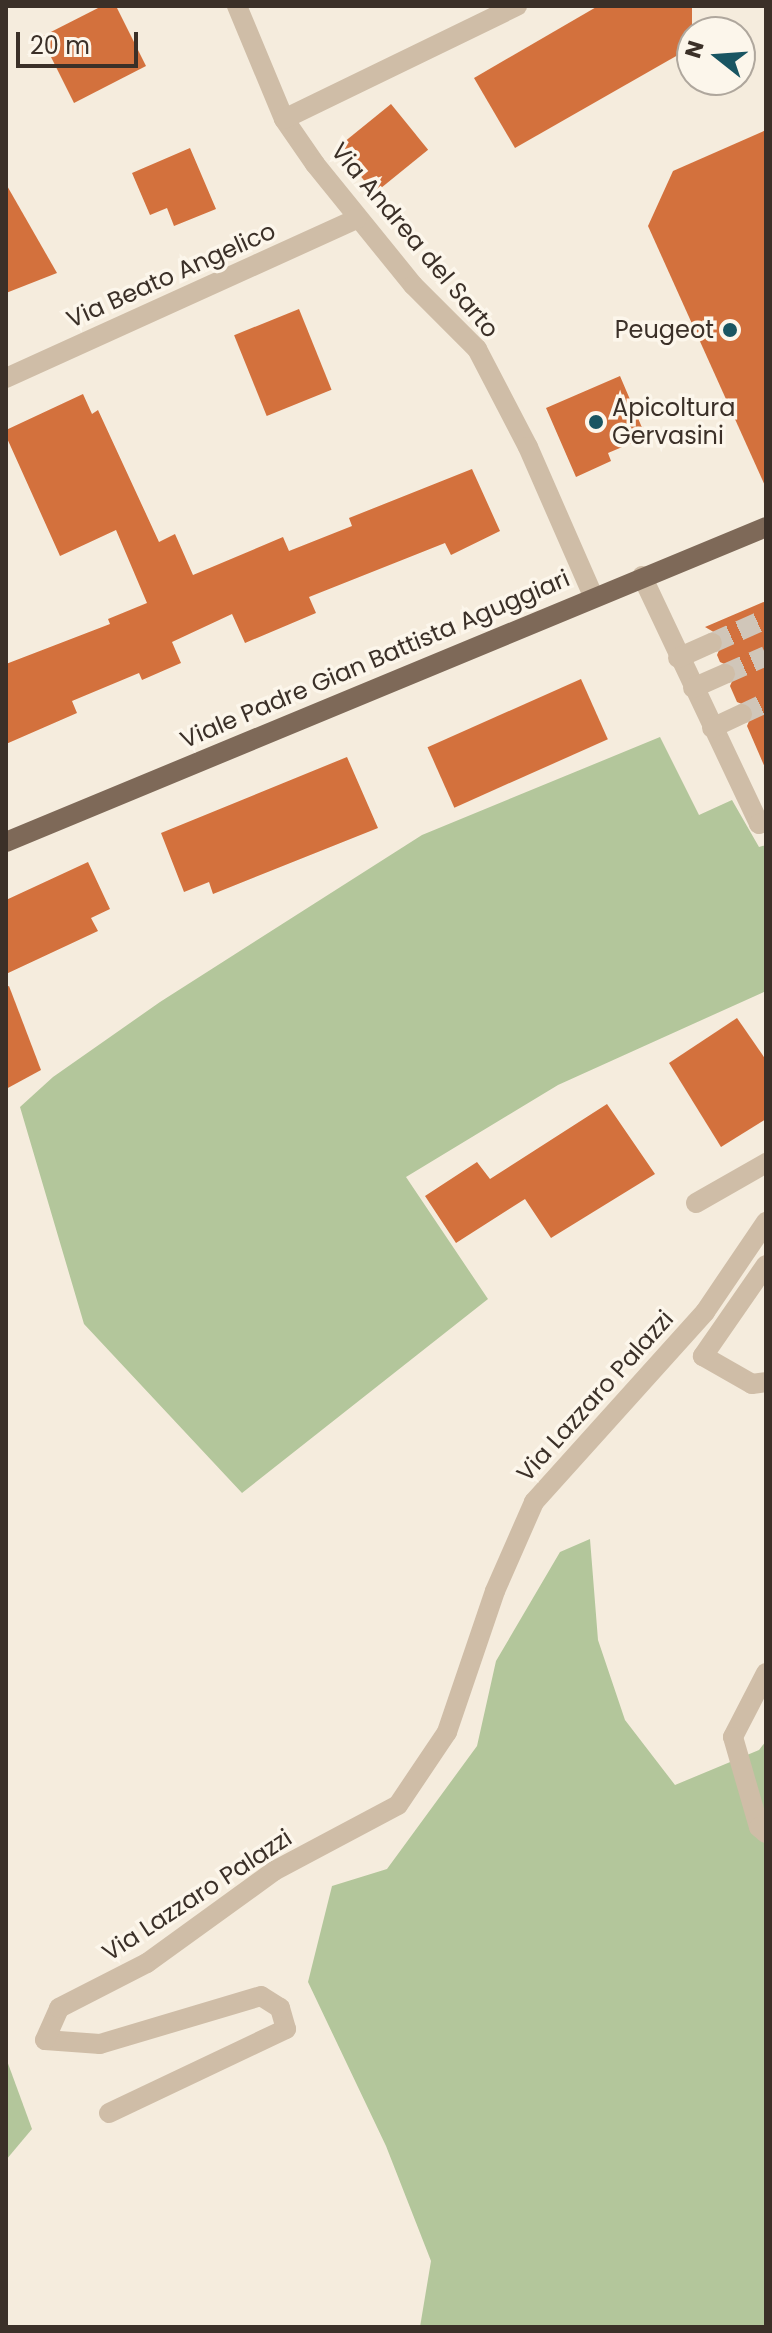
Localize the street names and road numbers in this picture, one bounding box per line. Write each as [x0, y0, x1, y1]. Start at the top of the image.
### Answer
street label: Via Andrea del Sarto [325, 137, 505, 343]
street label: Via Beato Angelico [62, 216, 280, 334]
street label: Viale Padre Gian Battista Aguggiari [176, 564, 574, 754]
street label: Via Lazzaro Palazzi [511, 1305, 679, 1487]
street label: Via Lazzaro Palazzi [97, 1823, 297, 1967]

